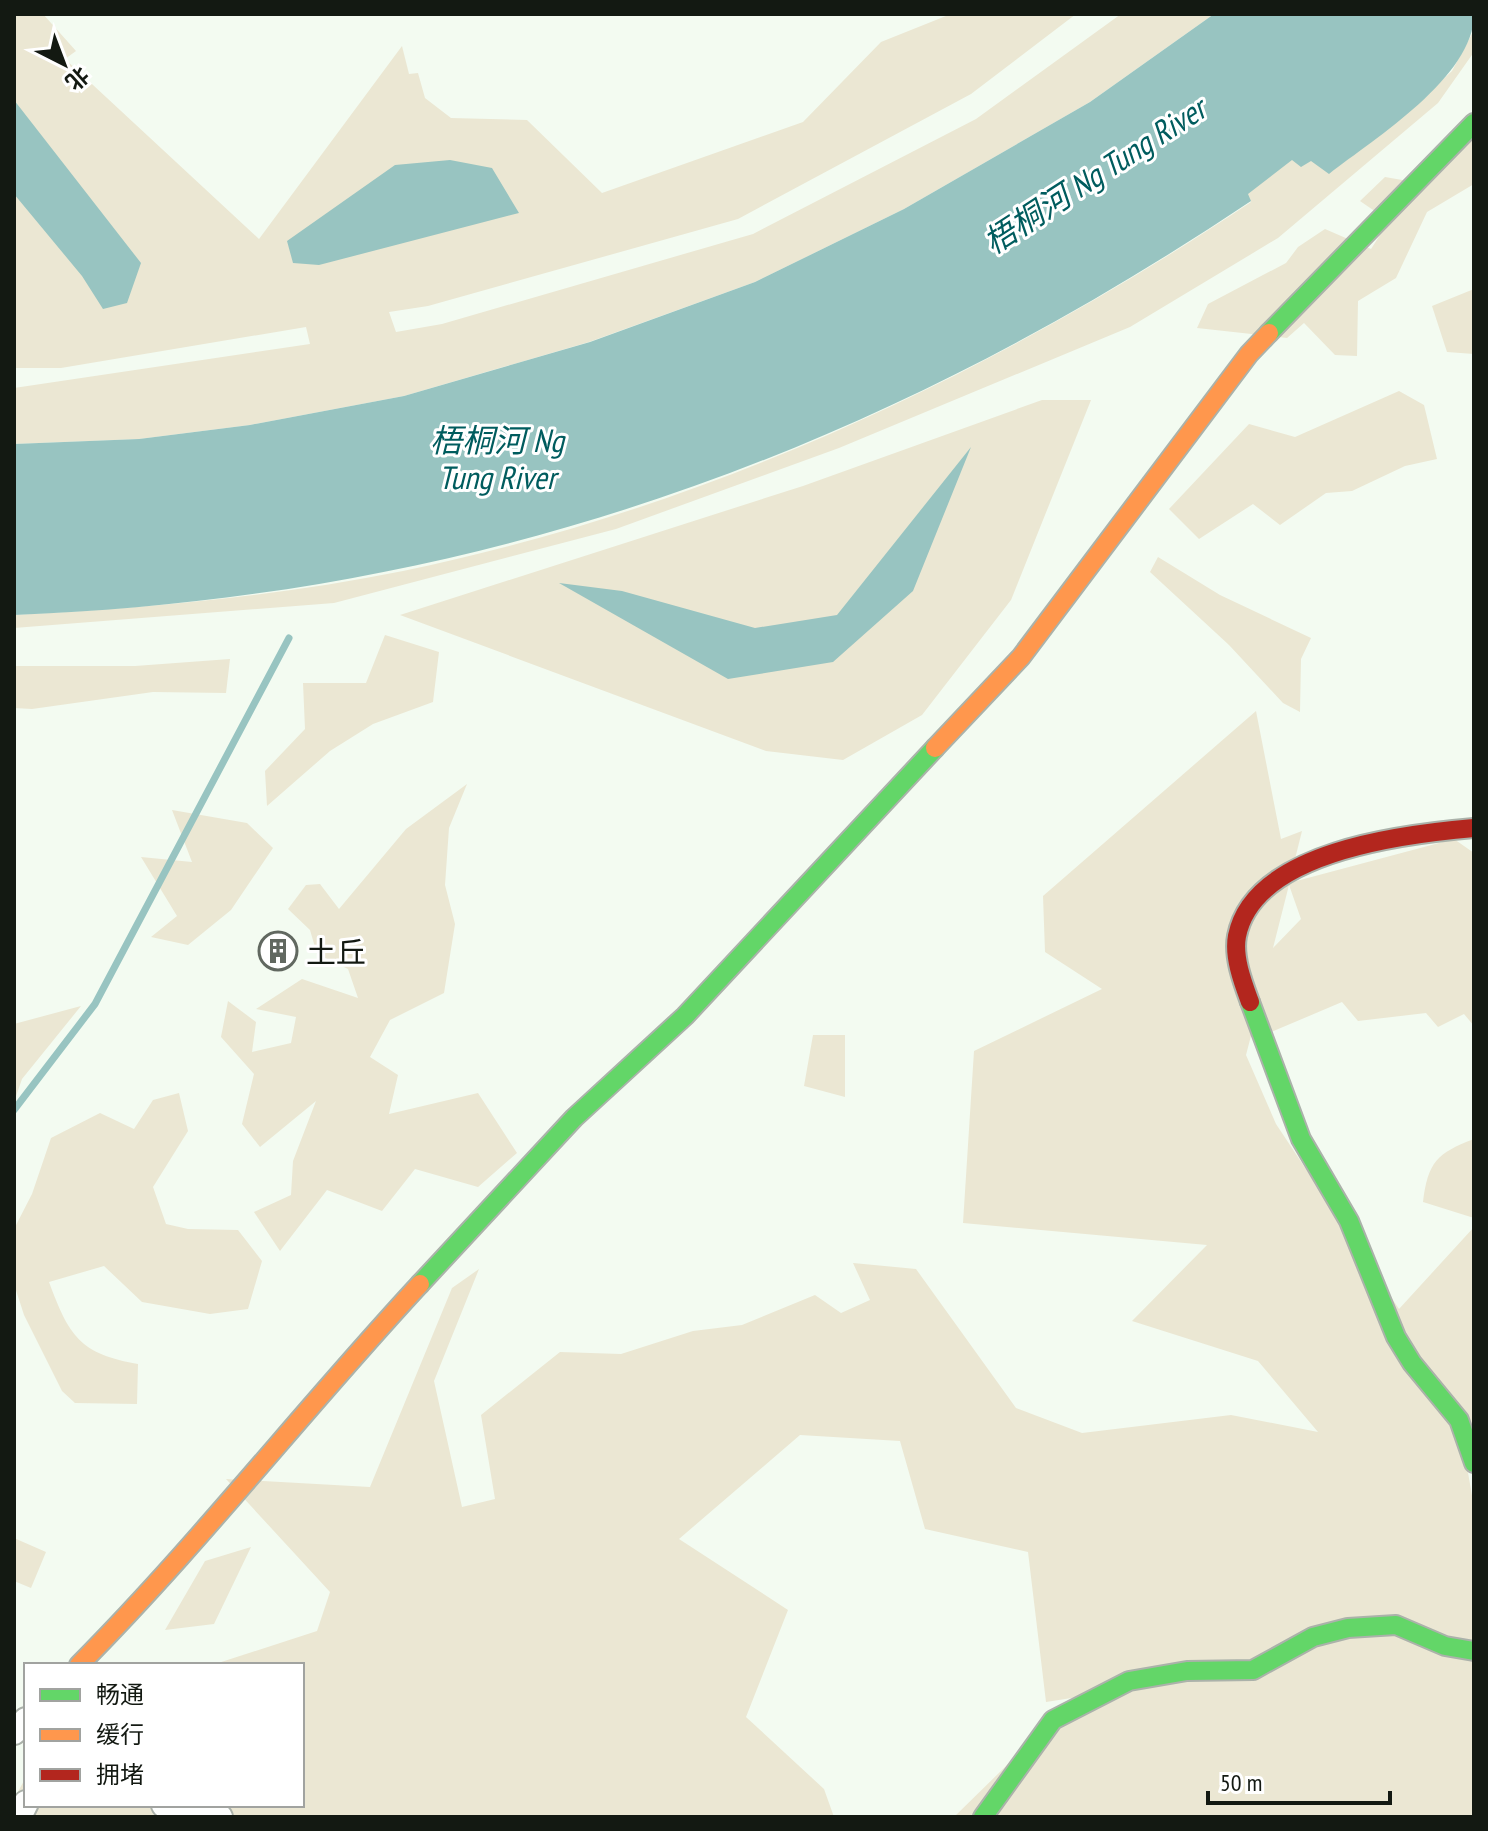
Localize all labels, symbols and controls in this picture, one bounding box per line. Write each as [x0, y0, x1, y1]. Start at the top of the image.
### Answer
north arrow [24, 24, 104, 104]
text: 北 [60, 61, 95, 97]
water label: 梧桐河 Ng Tung River [975, 85, 1217, 262]
water label: 梧桐河 Ng Tung River [430, 419, 566, 498]
building icon: 土丘 [257, 930, 299, 972]
place label: 土丘 [306, 932, 366, 971]
legend [24, 1663, 304, 1807]
text: 畅通 [96, 1679, 144, 1710]
text: 缓行 [96, 1719, 144, 1750]
scale bar [1208, 1755, 1390, 1805]
text: 拥堵 [96, 1759, 144, 1790]
text: 50 m [1220, 1767, 1262, 1798]

